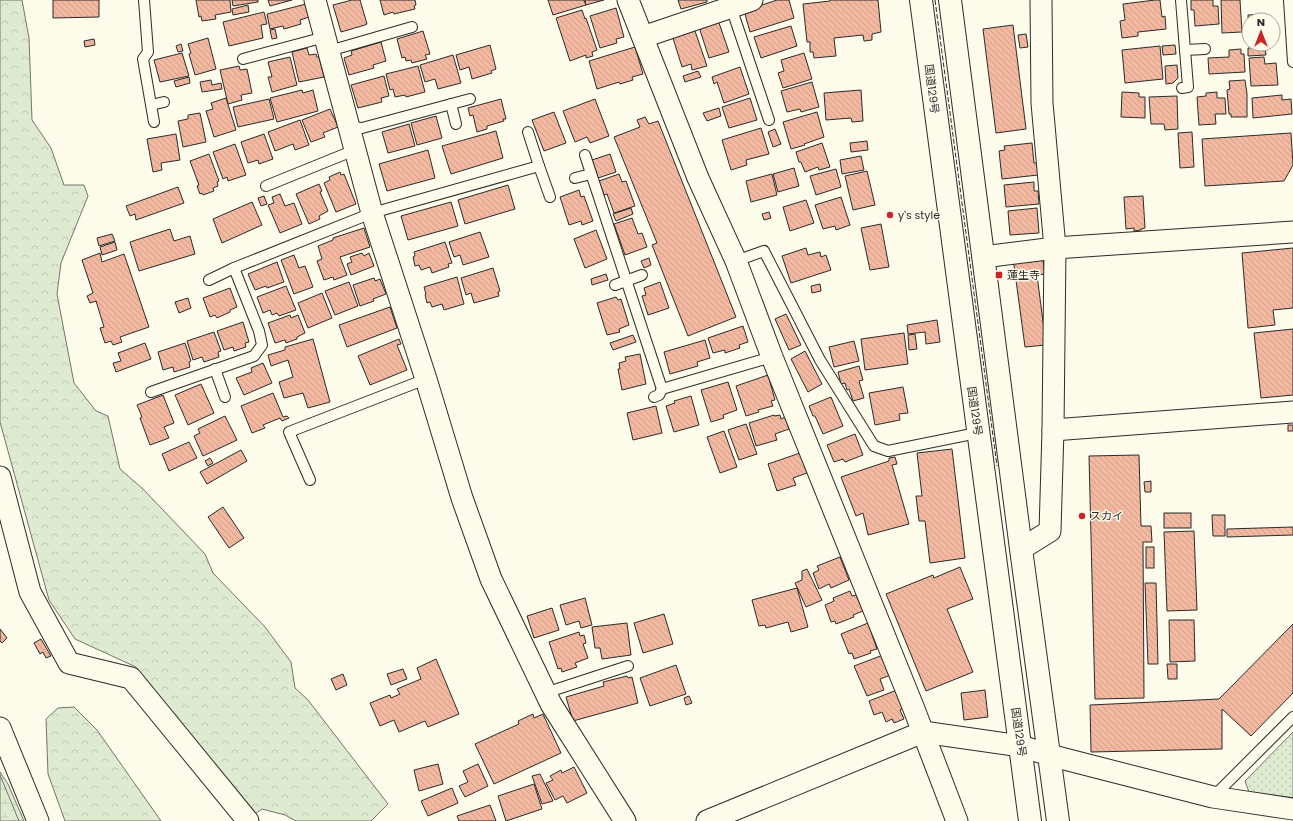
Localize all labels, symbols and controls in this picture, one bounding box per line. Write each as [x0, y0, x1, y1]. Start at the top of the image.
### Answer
north arrow [1241, 12, 1281, 52]
text: N [1257, 14, 1265, 30]
street label: 国道129号 [921, 63, 943, 115]
place label: y's style [898, 207, 940, 223]
marker: y's style [885, 210, 895, 220]
place label: 蓮生寺 [1007, 267, 1040, 283]
marker: 蓮生寺 [994, 270, 1004, 280]
street label: 国道129号 [964, 385, 986, 437]
place label: スカイ [1090, 508, 1123, 524]
marker: スカイ [1077, 511, 1087, 521]
street label: 国道129号 [1008, 706, 1030, 758]

